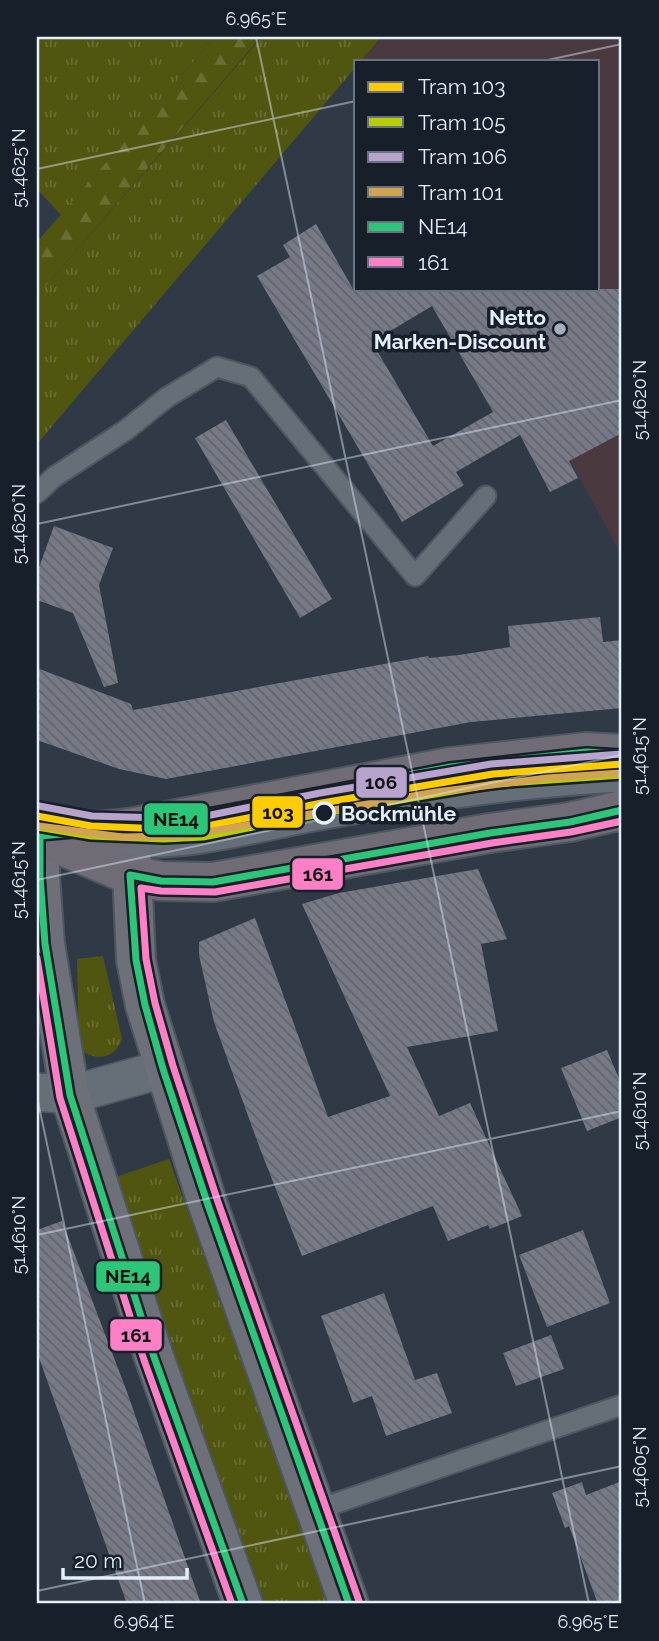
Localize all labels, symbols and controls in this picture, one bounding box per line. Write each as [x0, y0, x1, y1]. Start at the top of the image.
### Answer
text: 6.965°E [225, 8, 287, 29]
legend [354, 60, 600, 290]
text: Tram 103 [418, 74, 505, 99]
text: Tram 105 [418, 110, 506, 135]
text: 51.4625°N [8, 128, 29, 208]
text: Tram 106 [418, 144, 507, 169]
text: Tram 101 [418, 180, 503, 205]
text: NE14 [418, 214, 467, 239]
text: 161 [418, 250, 449, 275]
place label: Netto Marken-Discount [374, 305, 546, 354]
marker: Netto Marken-Discount [552, 321, 568, 337]
text: 51.4620°N [629, 360, 650, 440]
text: 51.4620°N [8, 484, 29, 564]
text: 51.4615°N [629, 717, 650, 795]
line badge: 106 [355, 766, 408, 799]
text: 106 [365, 771, 397, 793]
line badge: 103 [251, 795, 304, 829]
text: 103 [262, 801, 294, 823]
place label: Bockmühle [341, 801, 456, 826]
line badge: NE14 [143, 802, 209, 836]
marker: Bockmühle [313, 802, 335, 824]
text: NE14 [153, 808, 199, 830]
text: 51.4615°N [8, 841, 29, 919]
line badge: 161 [291, 857, 344, 891]
text: 161 [303, 863, 333, 885]
text: 51.4610°N [629, 1072, 650, 1150]
text: 51.4610°N [8, 1196, 29, 1274]
line badge: NE14 [95, 1260, 161, 1293]
text: NE14 [105, 1265, 151, 1287]
line badge: 161 [109, 1318, 163, 1352]
text: 161 [121, 1324, 151, 1346]
text: 51.4605°N [629, 1426, 650, 1508]
scale bar [63, 1536, 187, 1580]
text: 20 m [74, 1548, 122, 1573]
text: 6.964°E [113, 1611, 175, 1632]
text: 6.965°E [557, 1611, 619, 1632]

